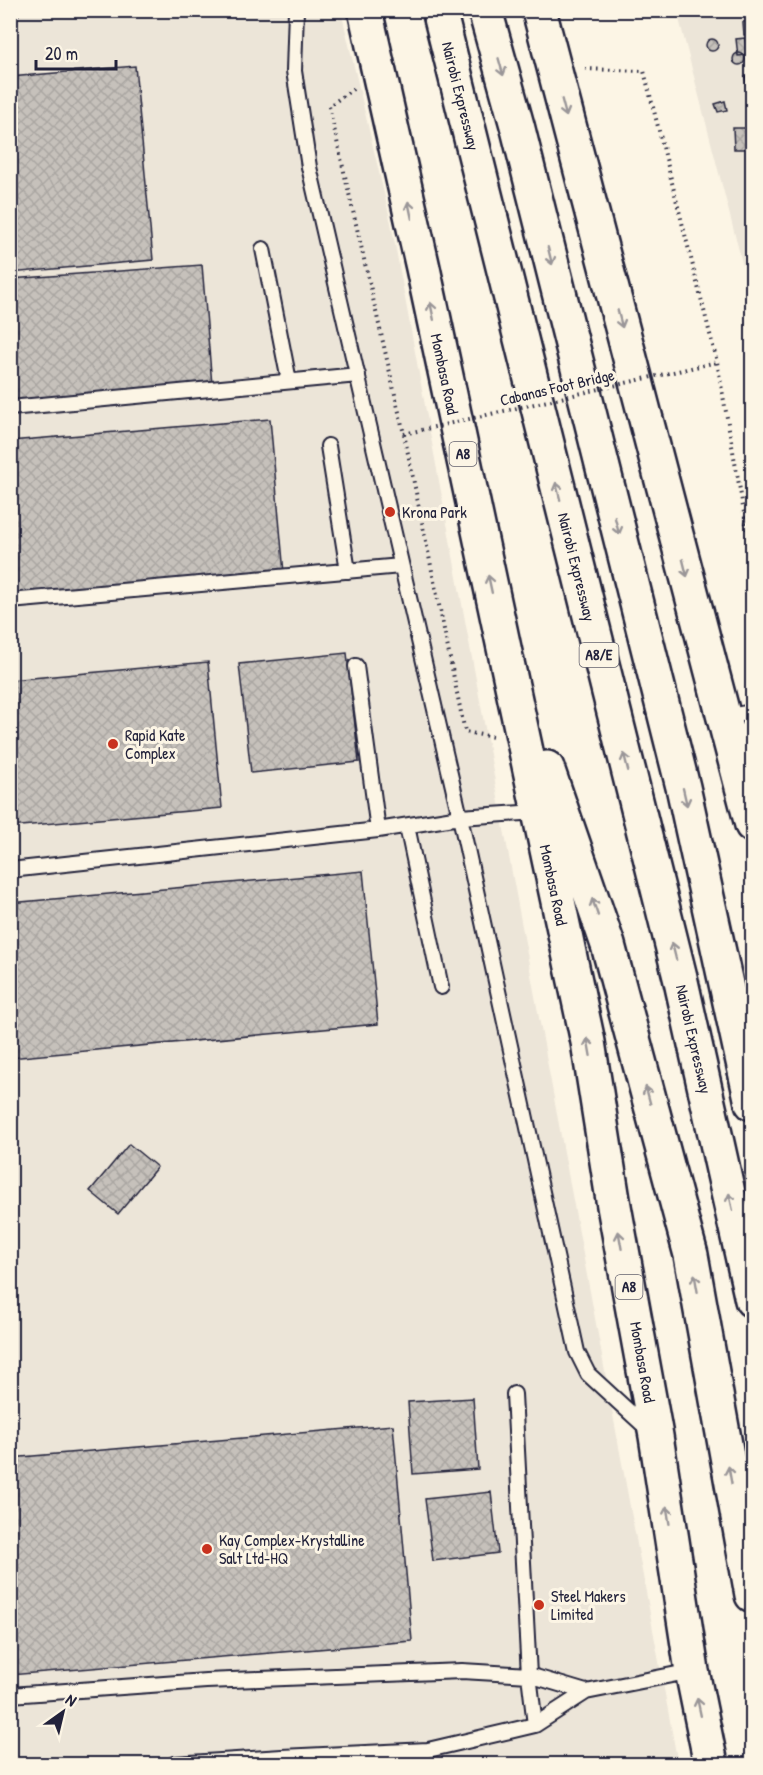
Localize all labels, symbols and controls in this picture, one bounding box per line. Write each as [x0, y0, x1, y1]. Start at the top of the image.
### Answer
scale bar [36, 33, 116, 71]
street label: Nairobi Expressway [437, 39, 485, 153]
text: 20 m [45, 41, 78, 66]
one-way arrow [495, 57, 507, 76]
one-way arrow [559, 98, 571, 117]
one-way arrow [404, 201, 416, 220]
one-way arrow [544, 246, 556, 265]
one-way arrow [426, 301, 437, 321]
one-way arrow [615, 309, 627, 328]
street label: Mombasa Road [426, 332, 464, 416]
street label: Cabanas Foot Bridge [498, 363, 617, 411]
road number: A8 [450, 442, 476, 466]
one-way arrow [552, 482, 564, 501]
place label: Krona Park [402, 501, 467, 523]
marker: Krona Park [383, 505, 397, 519]
street label: Nairobi Expressway [553, 510, 601, 624]
one-way arrow [612, 516, 624, 535]
one-way arrow [680, 558, 692, 577]
one-way arrow [484, 574, 495, 594]
road number: A8/E [580, 643, 618, 667]
place label: Rapid Kate Complex [125, 724, 186, 764]
marker: Rapid Kate Complex [106, 737, 120, 751]
one-way arrow [620, 752, 632, 771]
one-way arrow [680, 787, 691, 806]
street label: Mombasa Road [535, 843, 573, 927]
one-way arrow [588, 898, 599, 917]
one-way arrow [667, 941, 679, 960]
street label: Nairobi Expressway [671, 982, 717, 1096]
one-way arrow [583, 1038, 594, 1058]
one-way arrow [642, 1085, 653, 1104]
one-way arrow [724, 1193, 736, 1212]
one-way arrow [614, 1231, 625, 1250]
one-way arrow [690, 1274, 701, 1294]
road number: A8 [616, 1275, 642, 1299]
street label: Mombasa Road [625, 1320, 661, 1404]
one-way arrow [724, 1466, 735, 1486]
one-way arrow [662, 1505, 673, 1525]
place label: Kay Complex-Krystalline Salt Ltd-HQ [219, 1529, 365, 1569]
marker: Kay Complex-Krystalline Salt Ltd-HQ [200, 1542, 214, 1556]
place label: Steel Makers Limited [551, 1585, 626, 1625]
marker: Steel Makers Limited [532, 1598, 546, 1612]
north arrow [33, 1682, 93, 1742]
text: N [62, 1688, 81, 1711]
one-way arrow [693, 1698, 704, 1718]

